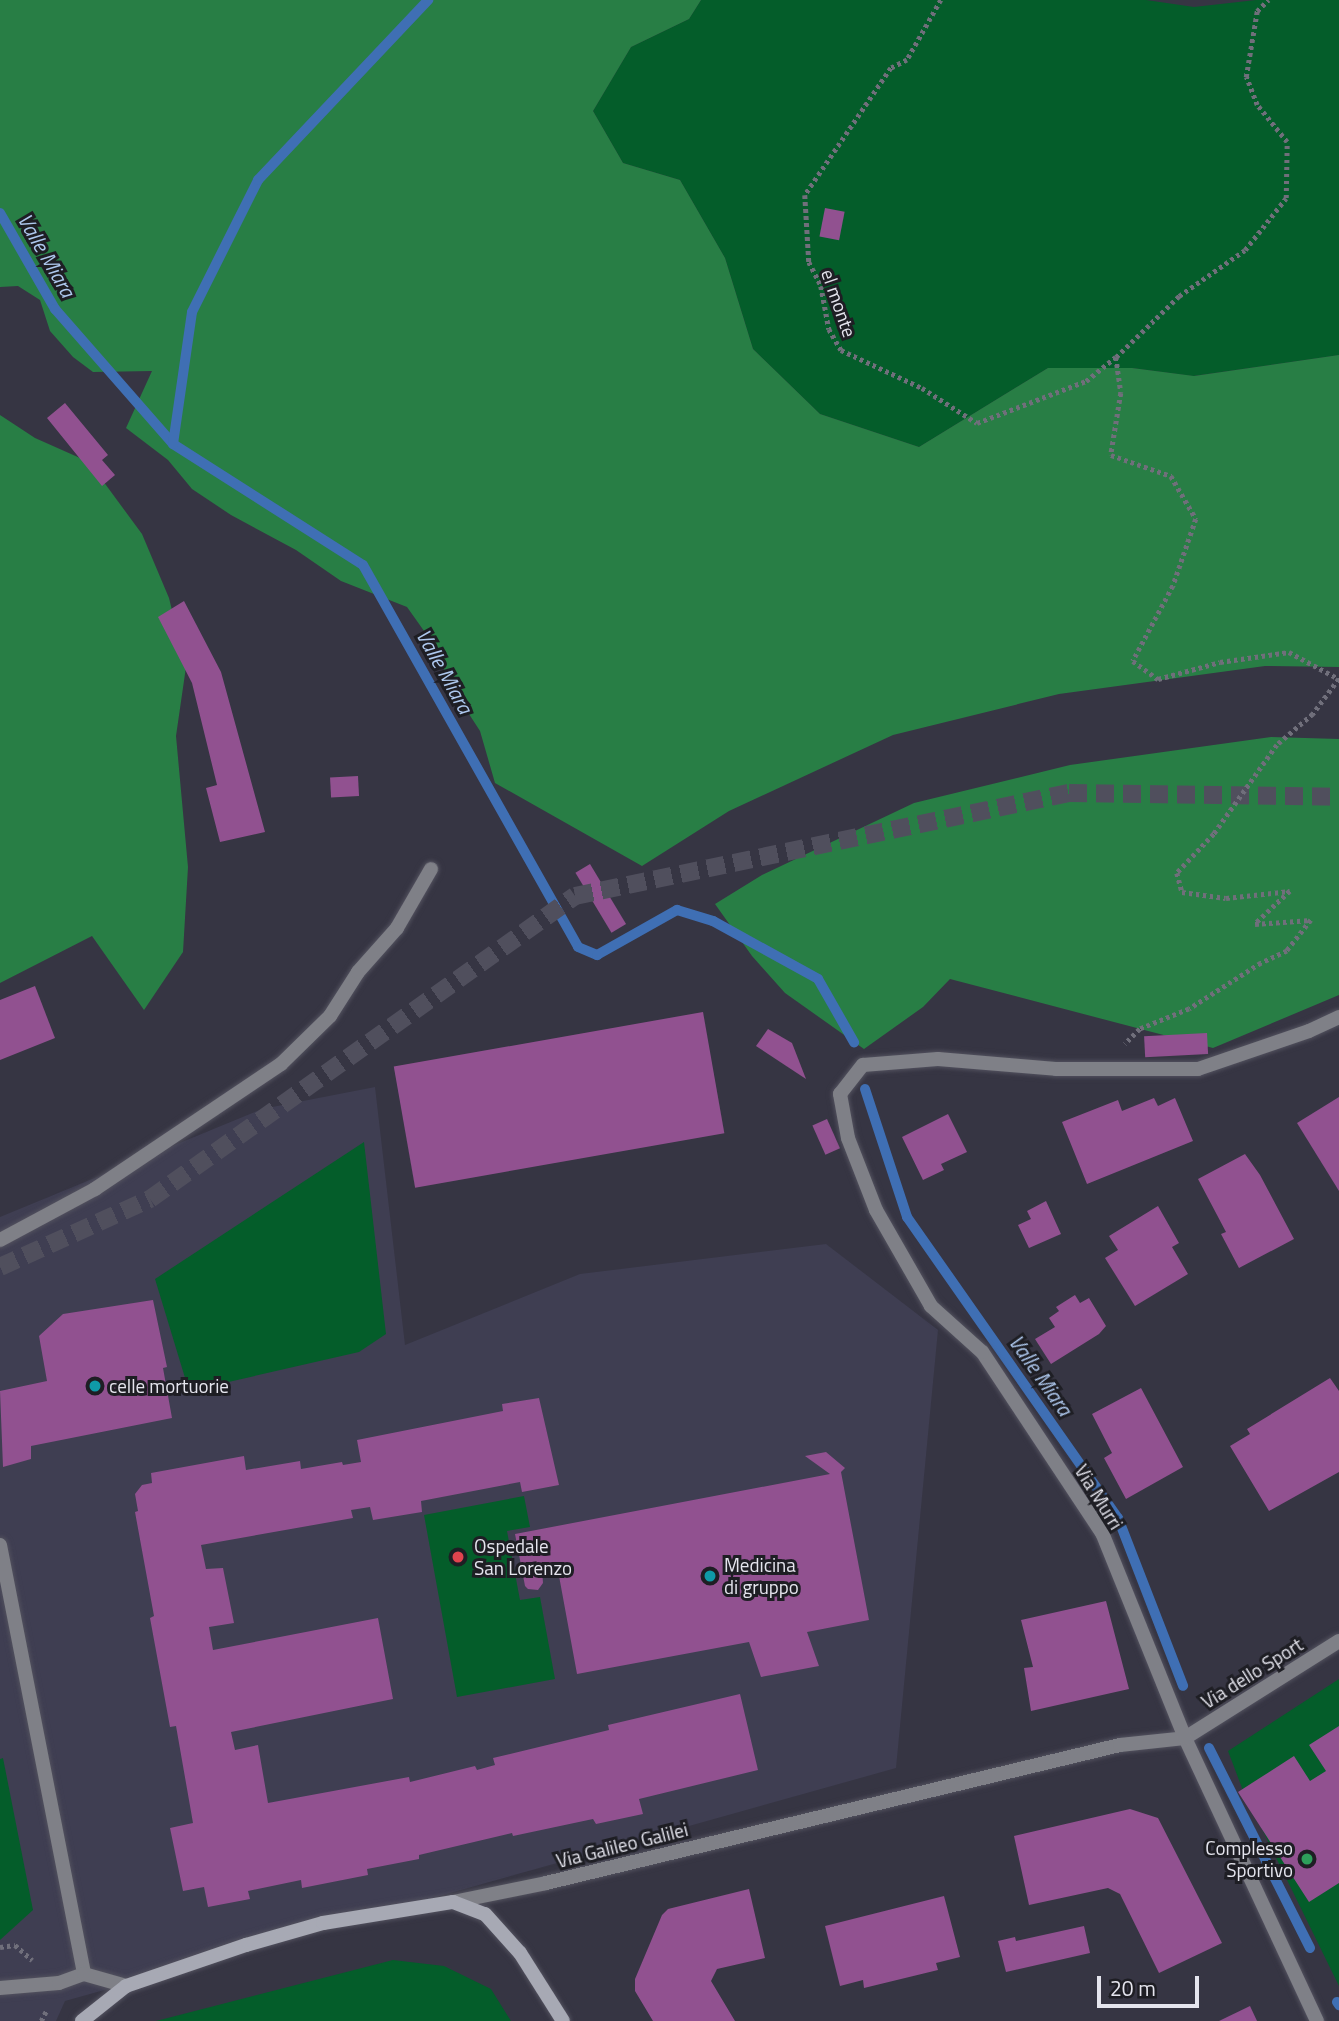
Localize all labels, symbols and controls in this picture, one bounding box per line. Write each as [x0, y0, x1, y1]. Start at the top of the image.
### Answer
water label: Valle Miara [13, 209, 81, 301]
street label: el monte [817, 266, 861, 340]
water label: Valle Miara [412, 624, 478, 718]
water label: Valle Miara [1004, 1330, 1078, 1420]
place label: celle mortuorie [109, 1375, 229, 1397]
marker: celle mortuorie [87, 1378, 103, 1394]
street label: Via Murri [1070, 1460, 1128, 1534]
place label: Ospedale San Lorenzo [474, 1535, 572, 1579]
marker: Ospedale San Lorenzo [448, 1547, 468, 1567]
place label: Medicina di gruppo [724, 1554, 799, 1598]
marker: Medicina di gruppo [702, 1568, 718, 1584]
street label: Via dello Sport [1197, 1633, 1307, 1713]
street label: Via Galileo Galilei [554, 1818, 690, 1872]
place label: Complesso Sportivo [1205, 1837, 1293, 1881]
marker: Complesso Sportivo [1299, 1851, 1315, 1867]
scale bar [1101, 1962, 1202, 2006]
text: 20 m [1110, 1972, 1156, 2004]

